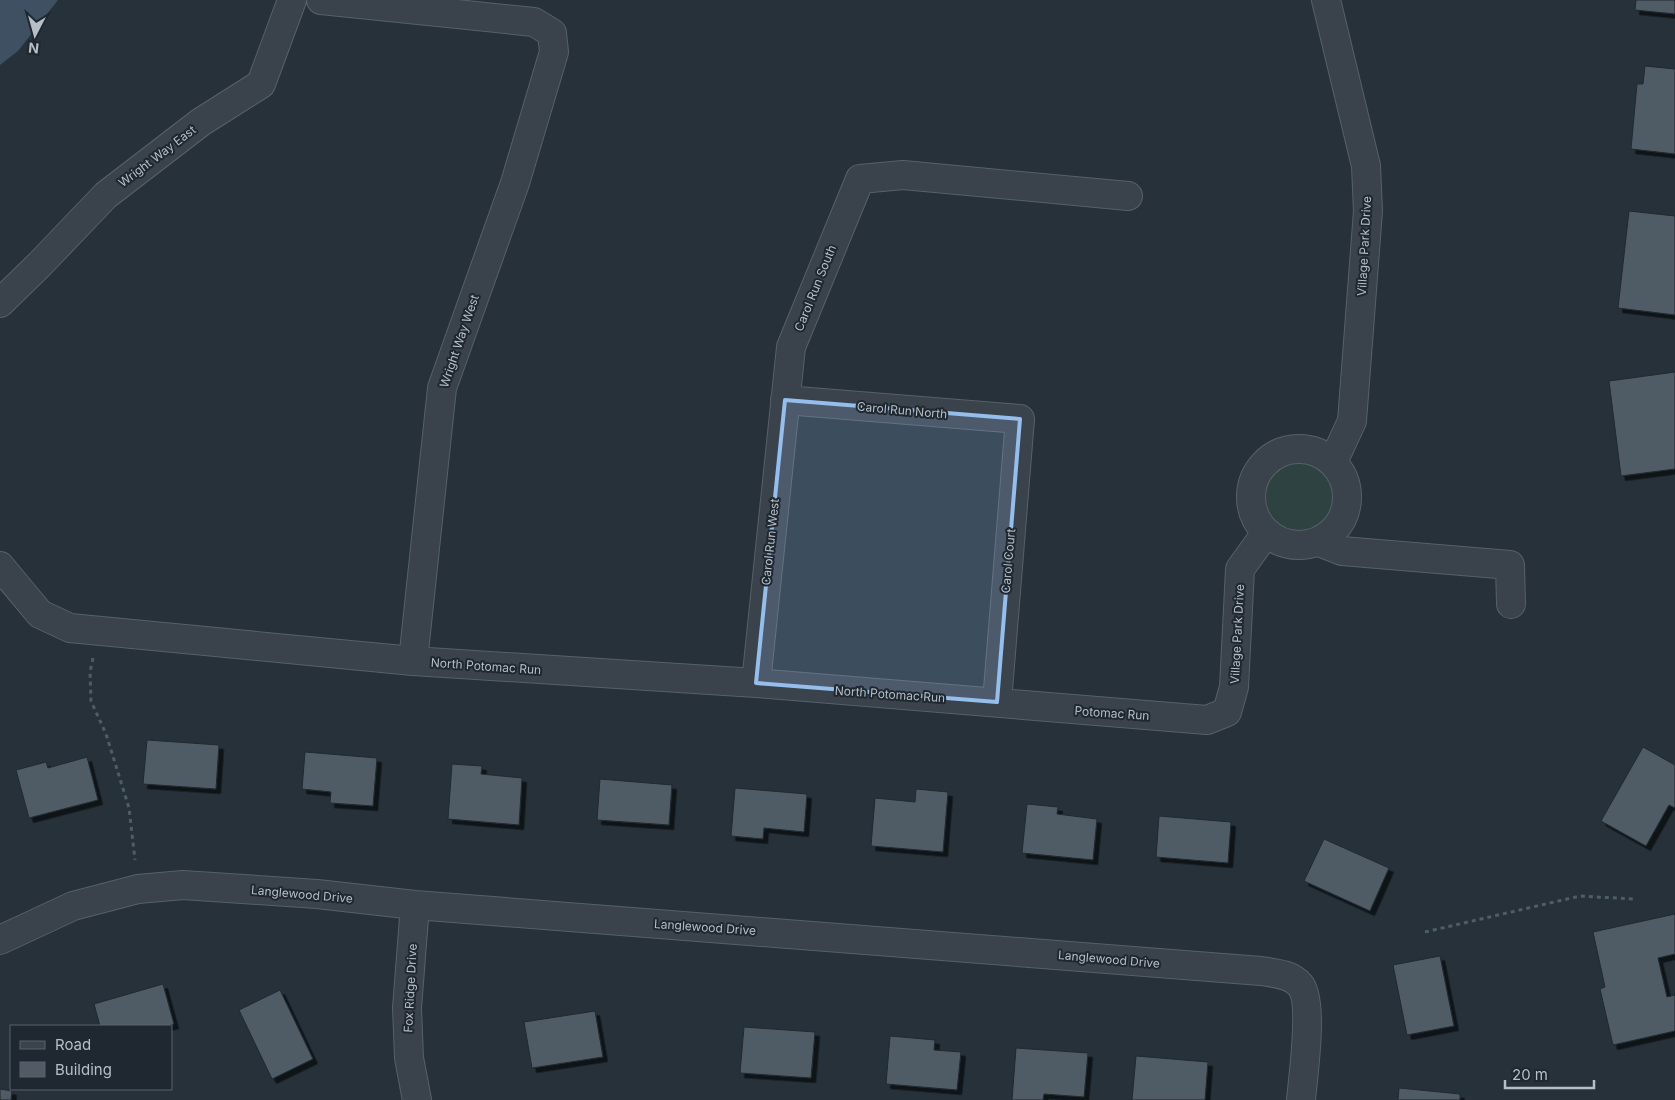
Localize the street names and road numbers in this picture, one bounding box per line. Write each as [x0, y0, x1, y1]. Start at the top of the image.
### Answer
street label: Wright Way East [115, 122, 199, 190]
street label: Village Park Drive [1354, 196, 1374, 296]
street label: Carol Run South [791, 243, 839, 333]
street label: Wright Way West [436, 293, 482, 389]
street label: Carol Run North [856, 399, 948, 421]
street label: Carol Run West [758, 498, 782, 586]
street label: Carol Court [998, 528, 1018, 594]
street label: Village Park Drive [1227, 584, 1247, 684]
street label: North Potomac Run [430, 655, 542, 677]
street label: North Potomac Run [834, 683, 946, 705]
street label: Potomac Run [1074, 703, 1150, 723]
street label: Langlewood Drive [250, 882, 354, 906]
street label: Langlewood Drive [654, 916, 756, 938]
street label: Fox Ridge Drive [400, 943, 420, 1033]
street label: Langlewood Drive [1057, 947, 1161, 971]

